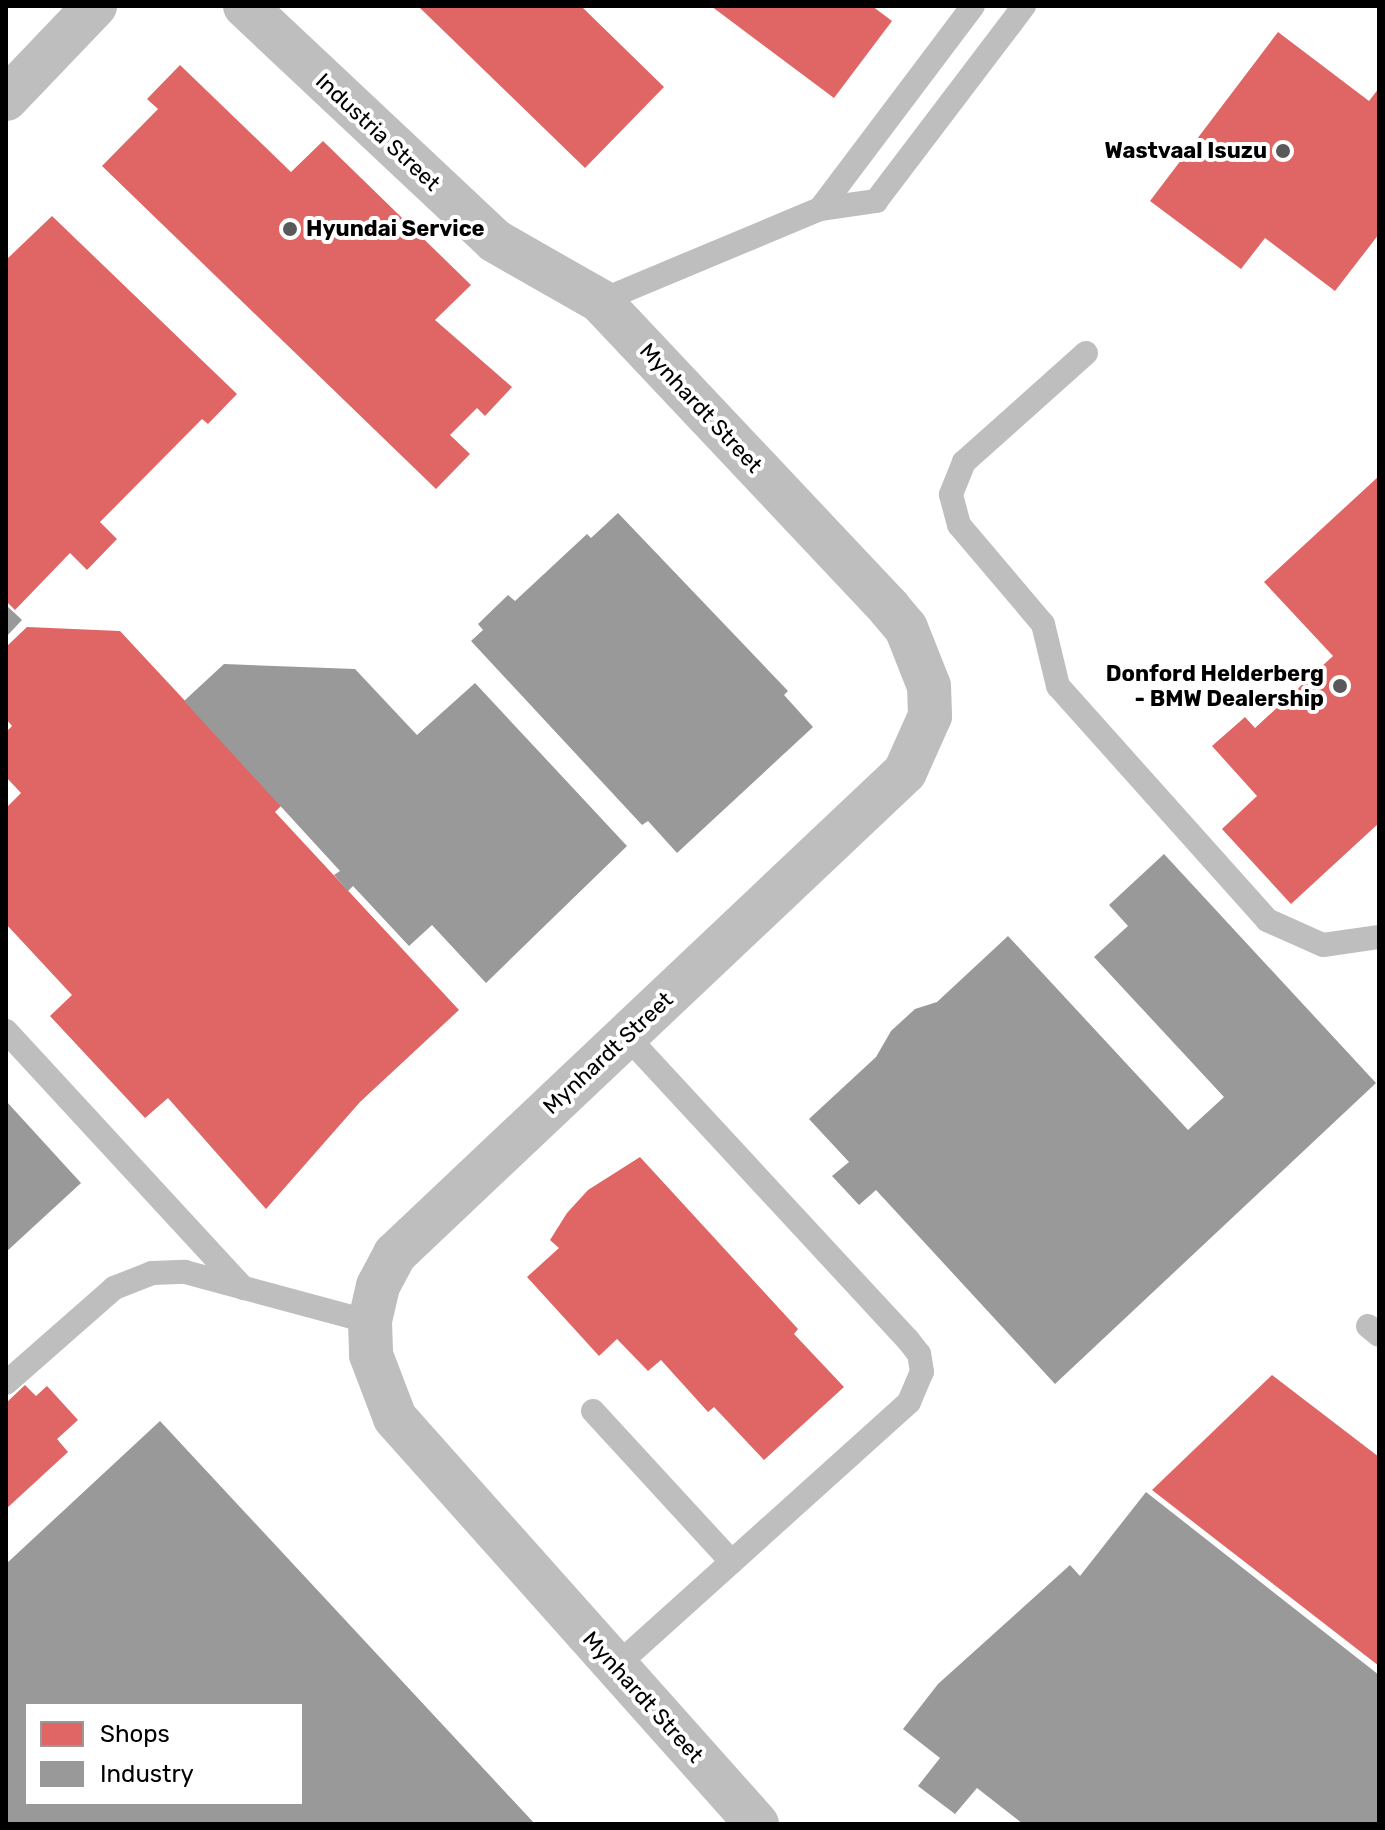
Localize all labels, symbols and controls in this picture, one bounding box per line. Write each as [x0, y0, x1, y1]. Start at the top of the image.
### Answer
street label: Industria Street [310, 68, 446, 196]
place label: Wastvaal Isuzu [1105, 138, 1267, 164]
marker: Wastvaal Isuzu [1274, 142, 1292, 160]
place label: Hyundai Service [306, 216, 485, 242]
marker: Hyundai Service [281, 220, 299, 238]
street label: Mynhardt Street [634, 338, 768, 478]
place label: Donford Helderberg - BMW Dealership [1106, 660, 1324, 712]
marker: Donford Helderberg - BMW Dealership [1331, 677, 1349, 695]
street label: Mynhardt Street [538, 986, 678, 1120]
street label: Mynhardt Street [577, 1626, 709, 1768]
legend [24, 1702, 304, 1806]
text: Shops [100, 1720, 170, 1748]
text: Industry [100, 1760, 194, 1788]

